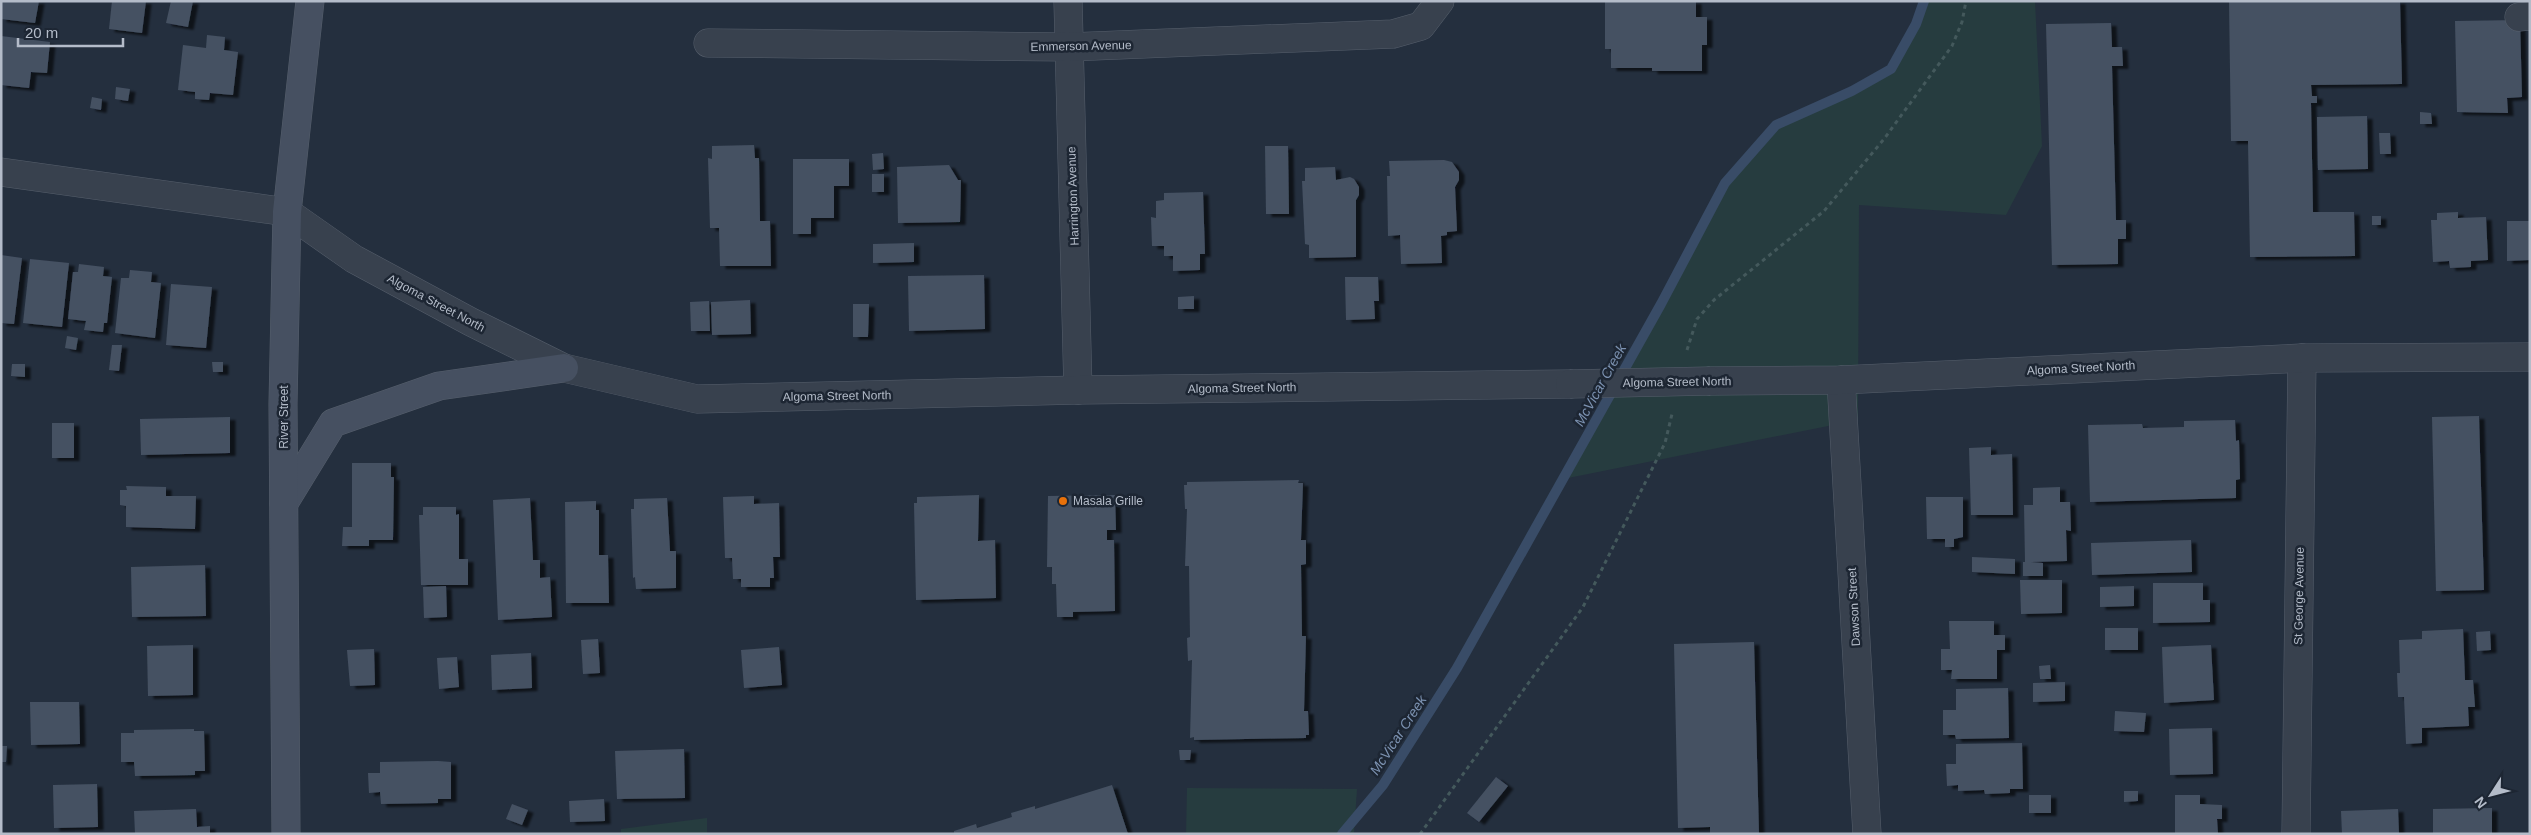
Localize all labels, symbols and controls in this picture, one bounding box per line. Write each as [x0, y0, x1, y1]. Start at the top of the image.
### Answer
scale bar [18, 15, 122, 47]
text: 20 m [25, 24, 58, 41]
street label: Emmerson Avenue [1030, 38, 1132, 54]
street label: Harrington Avenue [1064, 146, 1082, 246]
street label: Algoma Street North [385, 271, 487, 335]
water label: McVicar Creek [1571, 340, 1630, 429]
street label: Algoma Street North [2026, 358, 2136, 378]
street label: Algoma Street North [1623, 374, 1731, 390]
street label: Algoma Street North [1188, 380, 1296, 396]
street label: River Street [277, 385, 291, 449]
street label: Algoma Street North [783, 388, 891, 404]
place label: Masala Grille [1073, 494, 1143, 508]
marker: Masala Grille [1057, 495, 1069, 507]
street label: St George Avenue [2291, 547, 2307, 645]
street label: Dawson Street [1845, 567, 1863, 647]
water label: McVicar Creek [1366, 691, 1430, 778]
north arrow [2466, 770, 2516, 820]
text: N [2471, 794, 2490, 811]

